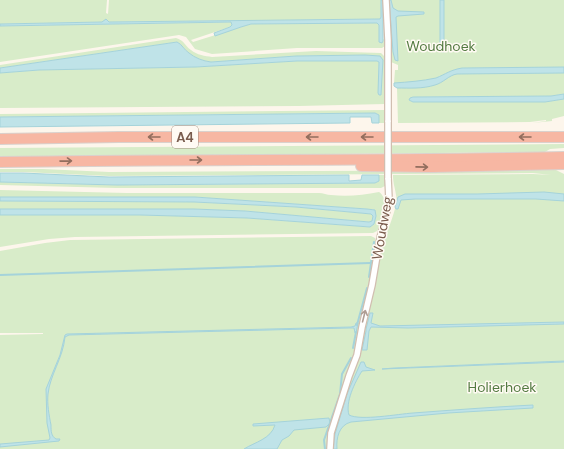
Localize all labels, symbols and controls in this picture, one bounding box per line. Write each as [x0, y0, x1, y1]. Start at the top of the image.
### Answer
park label: Woudhoek [406, 37, 476, 55]
road number: A4 [172, 126, 198, 148]
one-way arrow [148, 133, 161, 141]
one-way arrow [306, 133, 319, 141]
one-way arrow [519, 133, 532, 141]
one-way arrow [361, 134, 374, 141]
one-way arrow [189, 156, 202, 164]
one-way arrow [59, 157, 72, 165]
one-way arrow [415, 163, 428, 171]
street label: Woudweg [368, 195, 396, 261]
one-way arrow [361, 310, 369, 323]
park label: Holierhoek [468, 378, 536, 396]

